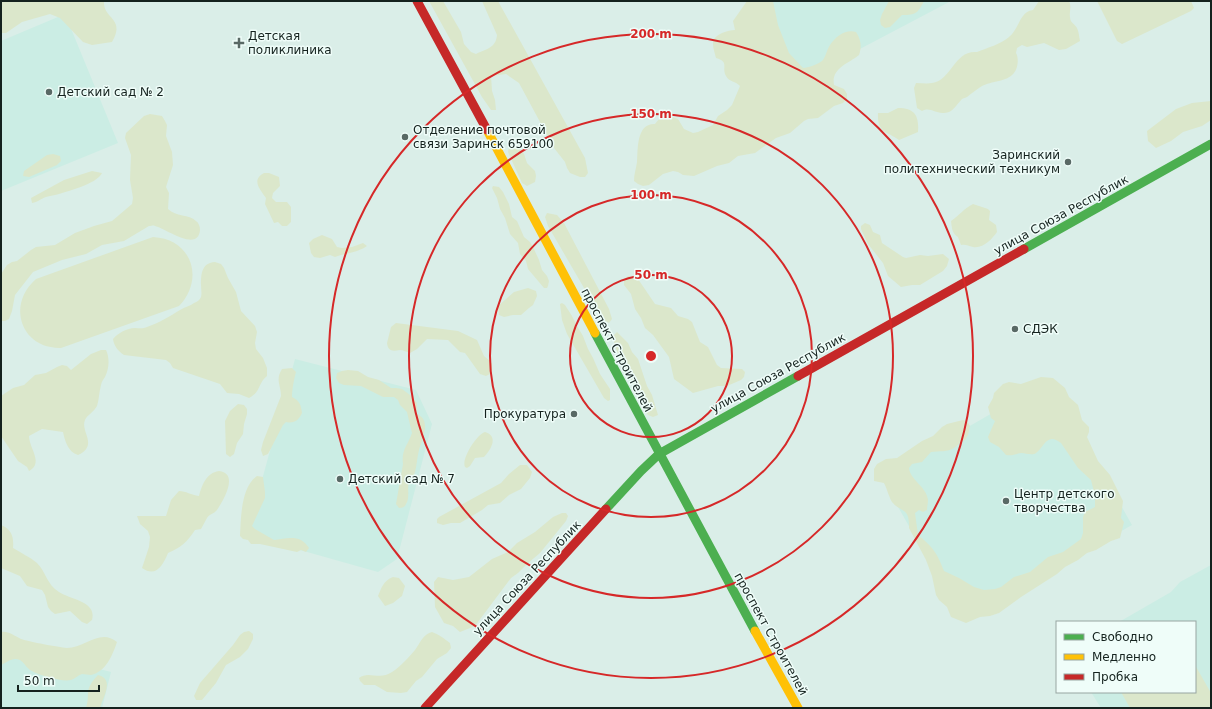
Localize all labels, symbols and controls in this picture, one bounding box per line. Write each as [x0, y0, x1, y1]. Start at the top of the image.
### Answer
text: 200 m [630, 27, 672, 41]
place label: Детская поликлиника [248, 29, 332, 57]
marker: Детская поликлиника [233, 37, 245, 49]
place label: Детский сад № 2 [57, 85, 164, 99]
marker: Детский сад № 2 [44, 87, 54, 97]
text: 150 m [630, 107, 672, 121]
place label: Отделение почтовой связи Заринск 659100 [413, 123, 554, 151]
marker: Отделение почтовой связи Заринск 659100 [400, 132, 410, 142]
place label: Заринский политехнический техникум [884, 148, 1060, 176]
marker: Заринский политехнический техникум [1063, 157, 1073, 167]
street label: улица Союза Республик [991, 172, 1131, 258]
text: 100 m [630, 188, 672, 202]
text: 50 m [634, 268, 668, 282]
street label: проспект Строителей [578, 286, 656, 414]
place label: СДЭК [1023, 322, 1058, 336]
marker: СДЭК [1010, 324, 1020, 334]
street label: улица Союза Республик [708, 330, 848, 416]
centre of rings [644, 349, 658, 363]
place label: Прокуратура [484, 407, 566, 421]
marker: Прокуратура [569, 409, 579, 419]
place label: Детский сад № 7 [348, 472, 455, 486]
marker: Детский сад № 7 [335, 474, 345, 484]
place label: Центр детского творчества [1014, 487, 1114, 515]
marker: Центр детского творчества [1001, 496, 1011, 506]
street label: улица Союза Республик [470, 518, 584, 638]
street label: проспект Строителей [731, 570, 811, 698]
legend [1056, 621, 1196, 693]
text: Свободно [1092, 630, 1153, 644]
text: Медленно [1092, 650, 1156, 664]
scale bar [18, 667, 99, 693]
text: Пробка [1092, 670, 1138, 684]
text: 50 m [24, 674, 55, 688]

